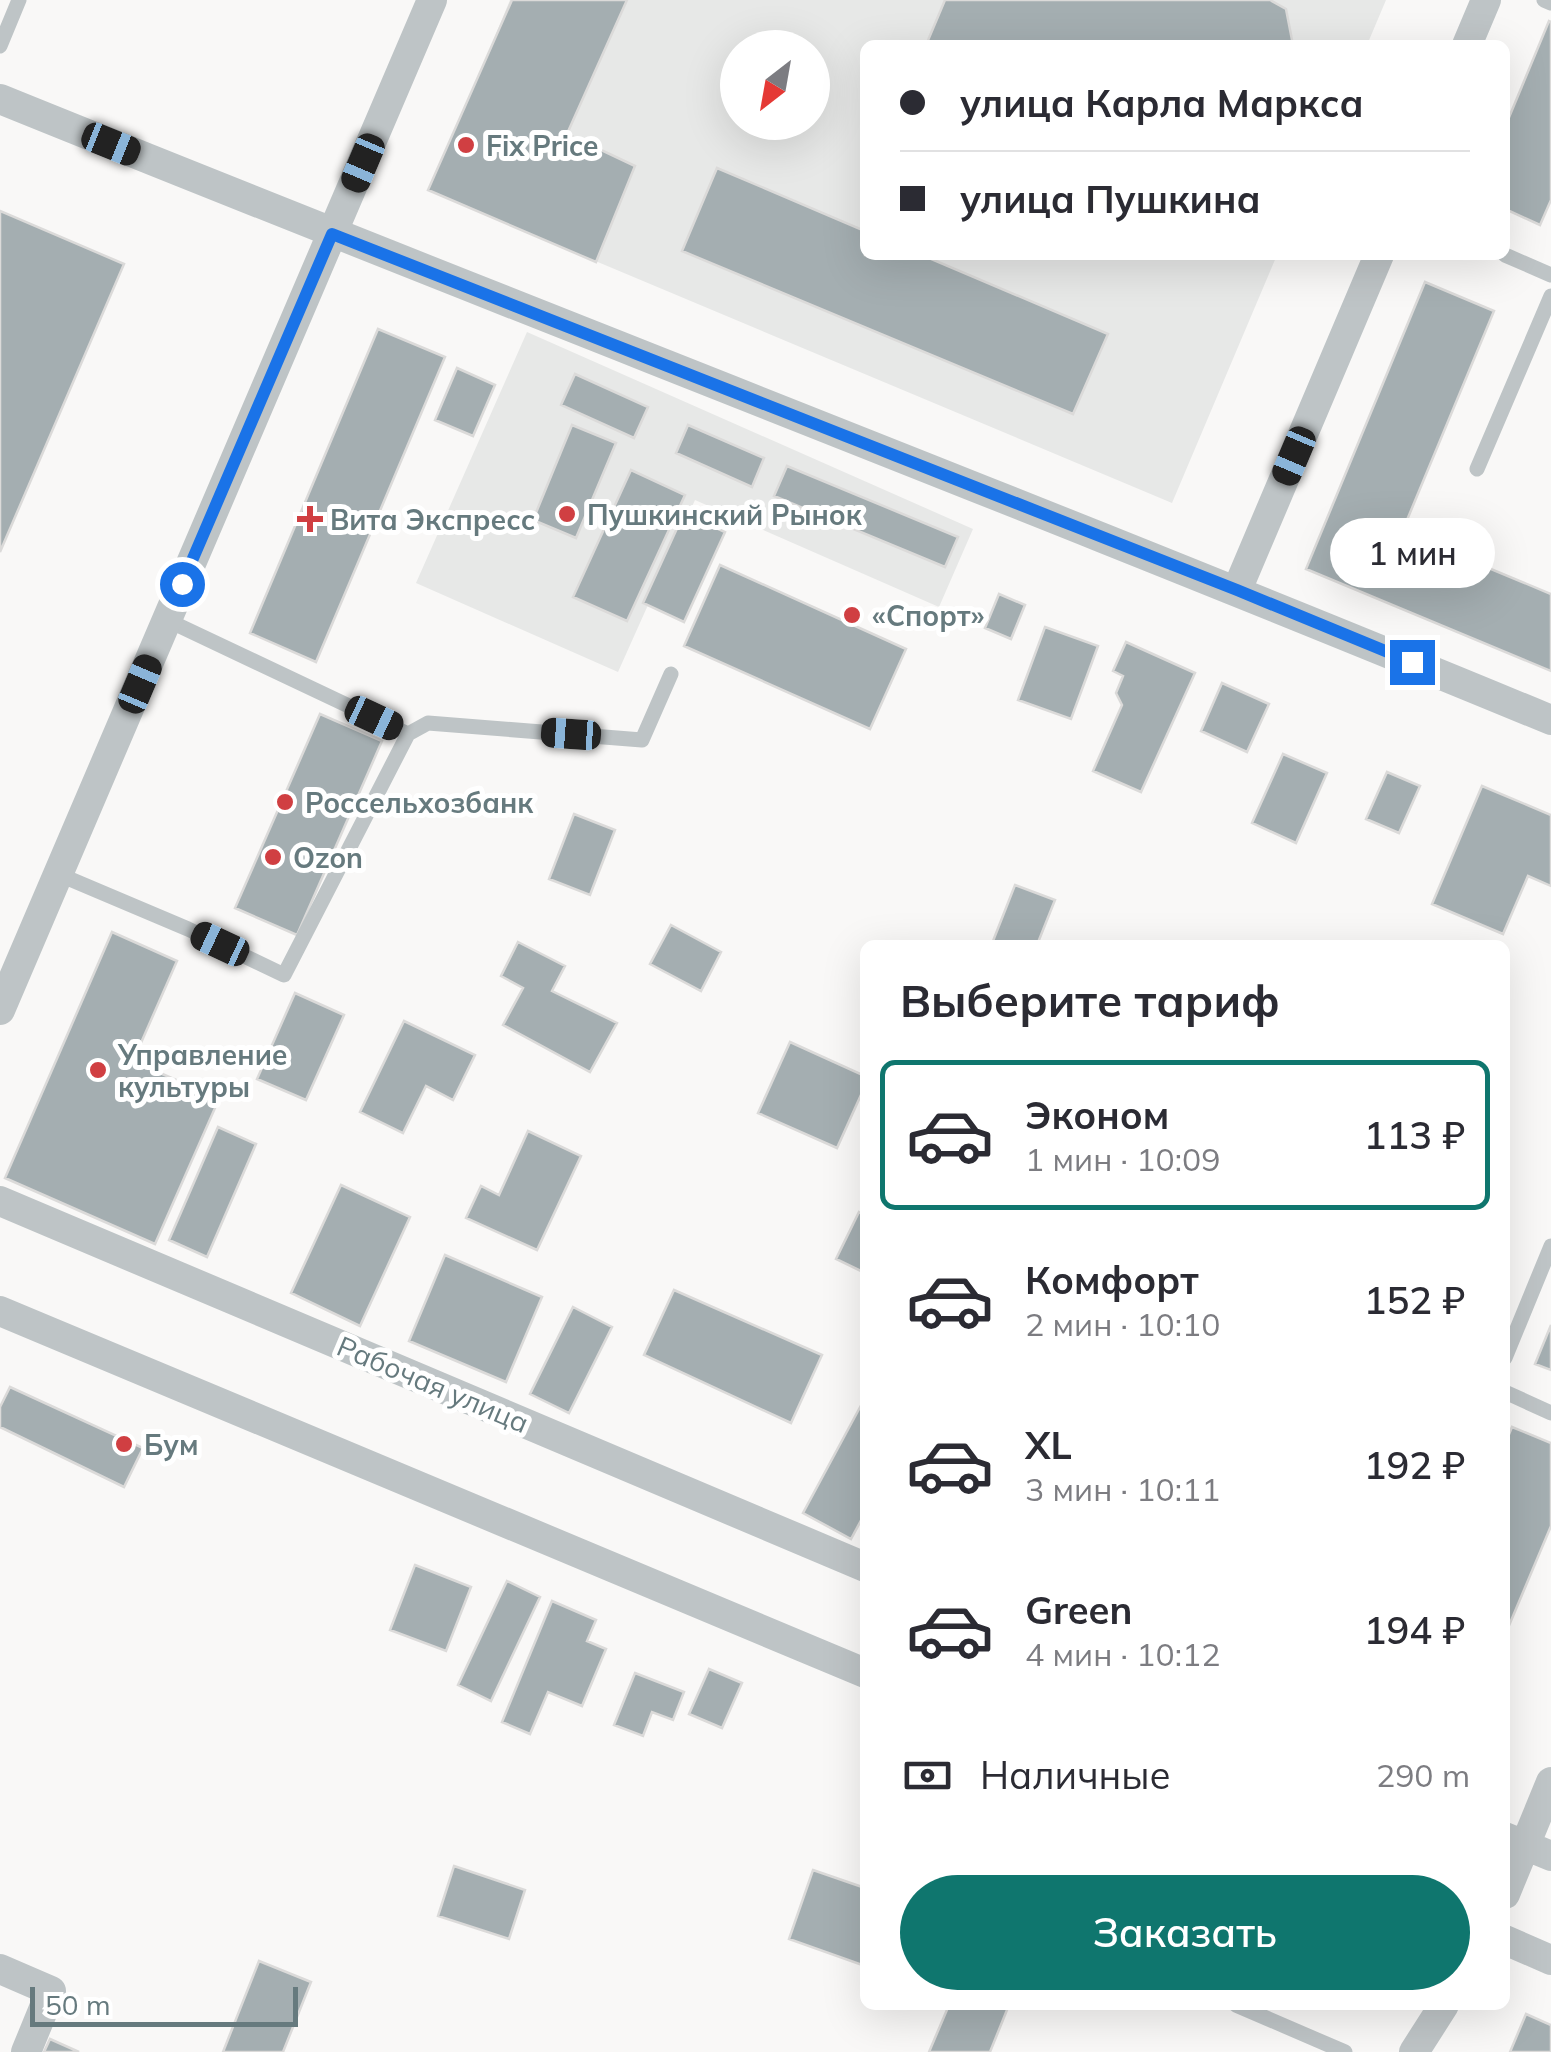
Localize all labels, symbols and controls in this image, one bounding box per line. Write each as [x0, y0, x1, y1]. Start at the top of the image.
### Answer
north arrow [720, 30, 830, 140]
map controls [720, 30, 830, 140]
text: улица Карла Маркса [960, 79, 1364, 127]
car [78, 119, 144, 169]
place label: Fix Price [486, 128, 598, 163]
car [337, 130, 389, 196]
marker: Fix Price [455, 134, 477, 156]
text: улица Пушкина [960, 175, 1261, 223]
car [1268, 423, 1320, 489]
place label: Пушкинский Рынок [587, 497, 863, 532]
place label: Вита Экспресс [330, 502, 535, 537]
marker: Пушкинский Рынок [556, 503, 578, 525]
marker: Вита Экспресс [299, 508, 321, 530]
callout: 1 мин [1330, 517, 1494, 587]
text: 1 мин [1368, 533, 1457, 573]
route start [160, 562, 205, 607]
place label: «Спорт» [872, 598, 985, 633]
marker: «Спорт» [841, 604, 863, 626]
route end [1390, 640, 1435, 685]
car [114, 651, 166, 717]
car [340, 692, 408, 744]
car [540, 717, 602, 751]
place label: Россельхозбанк [305, 785, 534, 820]
marker: Россельхозбанк [274, 791, 296, 813]
place label: Ozon [293, 840, 363, 875]
marker: Ozon [262, 846, 284, 868]
car [186, 918, 254, 970]
text: Выберите тариф [900, 972, 1280, 1028]
place label: Управление культуры [117, 1037, 288, 1104]
marker: Управление культуры [87, 1059, 109, 1081]
icon: car [905, 1090, 995, 1180]
text: Эконом [1025, 1091, 1169, 1139]
text: 113 ₽ [1364, 1111, 1465, 1159]
text: 1 мин · 10:09 [1025, 1139, 1220, 1179]
icon: car [905, 1255, 995, 1345]
text: Комфорт [1025, 1256, 1199, 1304]
text: 152 ₽ [1364, 1276, 1465, 1324]
text: 2 мин · 10:10 [1025, 1304, 1220, 1344]
street label: Рабочая улица [332, 1328, 534, 1440]
icon: car [905, 1420, 995, 1510]
text: XL [1025, 1421, 1072, 1469]
place label: Бум [144, 1427, 198, 1462]
marker: Бум [113, 1433, 135, 1455]
text: 192 ₽ [1364, 1441, 1465, 1489]
text: 3 мин · 10:11 [1025, 1469, 1220, 1509]
icon: car [905, 1585, 995, 1675]
text: Green [1025, 1586, 1132, 1634]
text: 194 ₽ [1364, 1606, 1465, 1654]
text: 4 мин · 10:12 [1025, 1634, 1220, 1674]
icon: cash [900, 1748, 955, 1803]
text: Наличные [980, 1751, 1171, 1799]
text: 290 m [1376, 1755, 1470, 1795]
button: Заказать [900, 1875, 1470, 1990]
scale bar [30, 1982, 298, 2026]
text: 50 m [45, 1987, 111, 2022]

